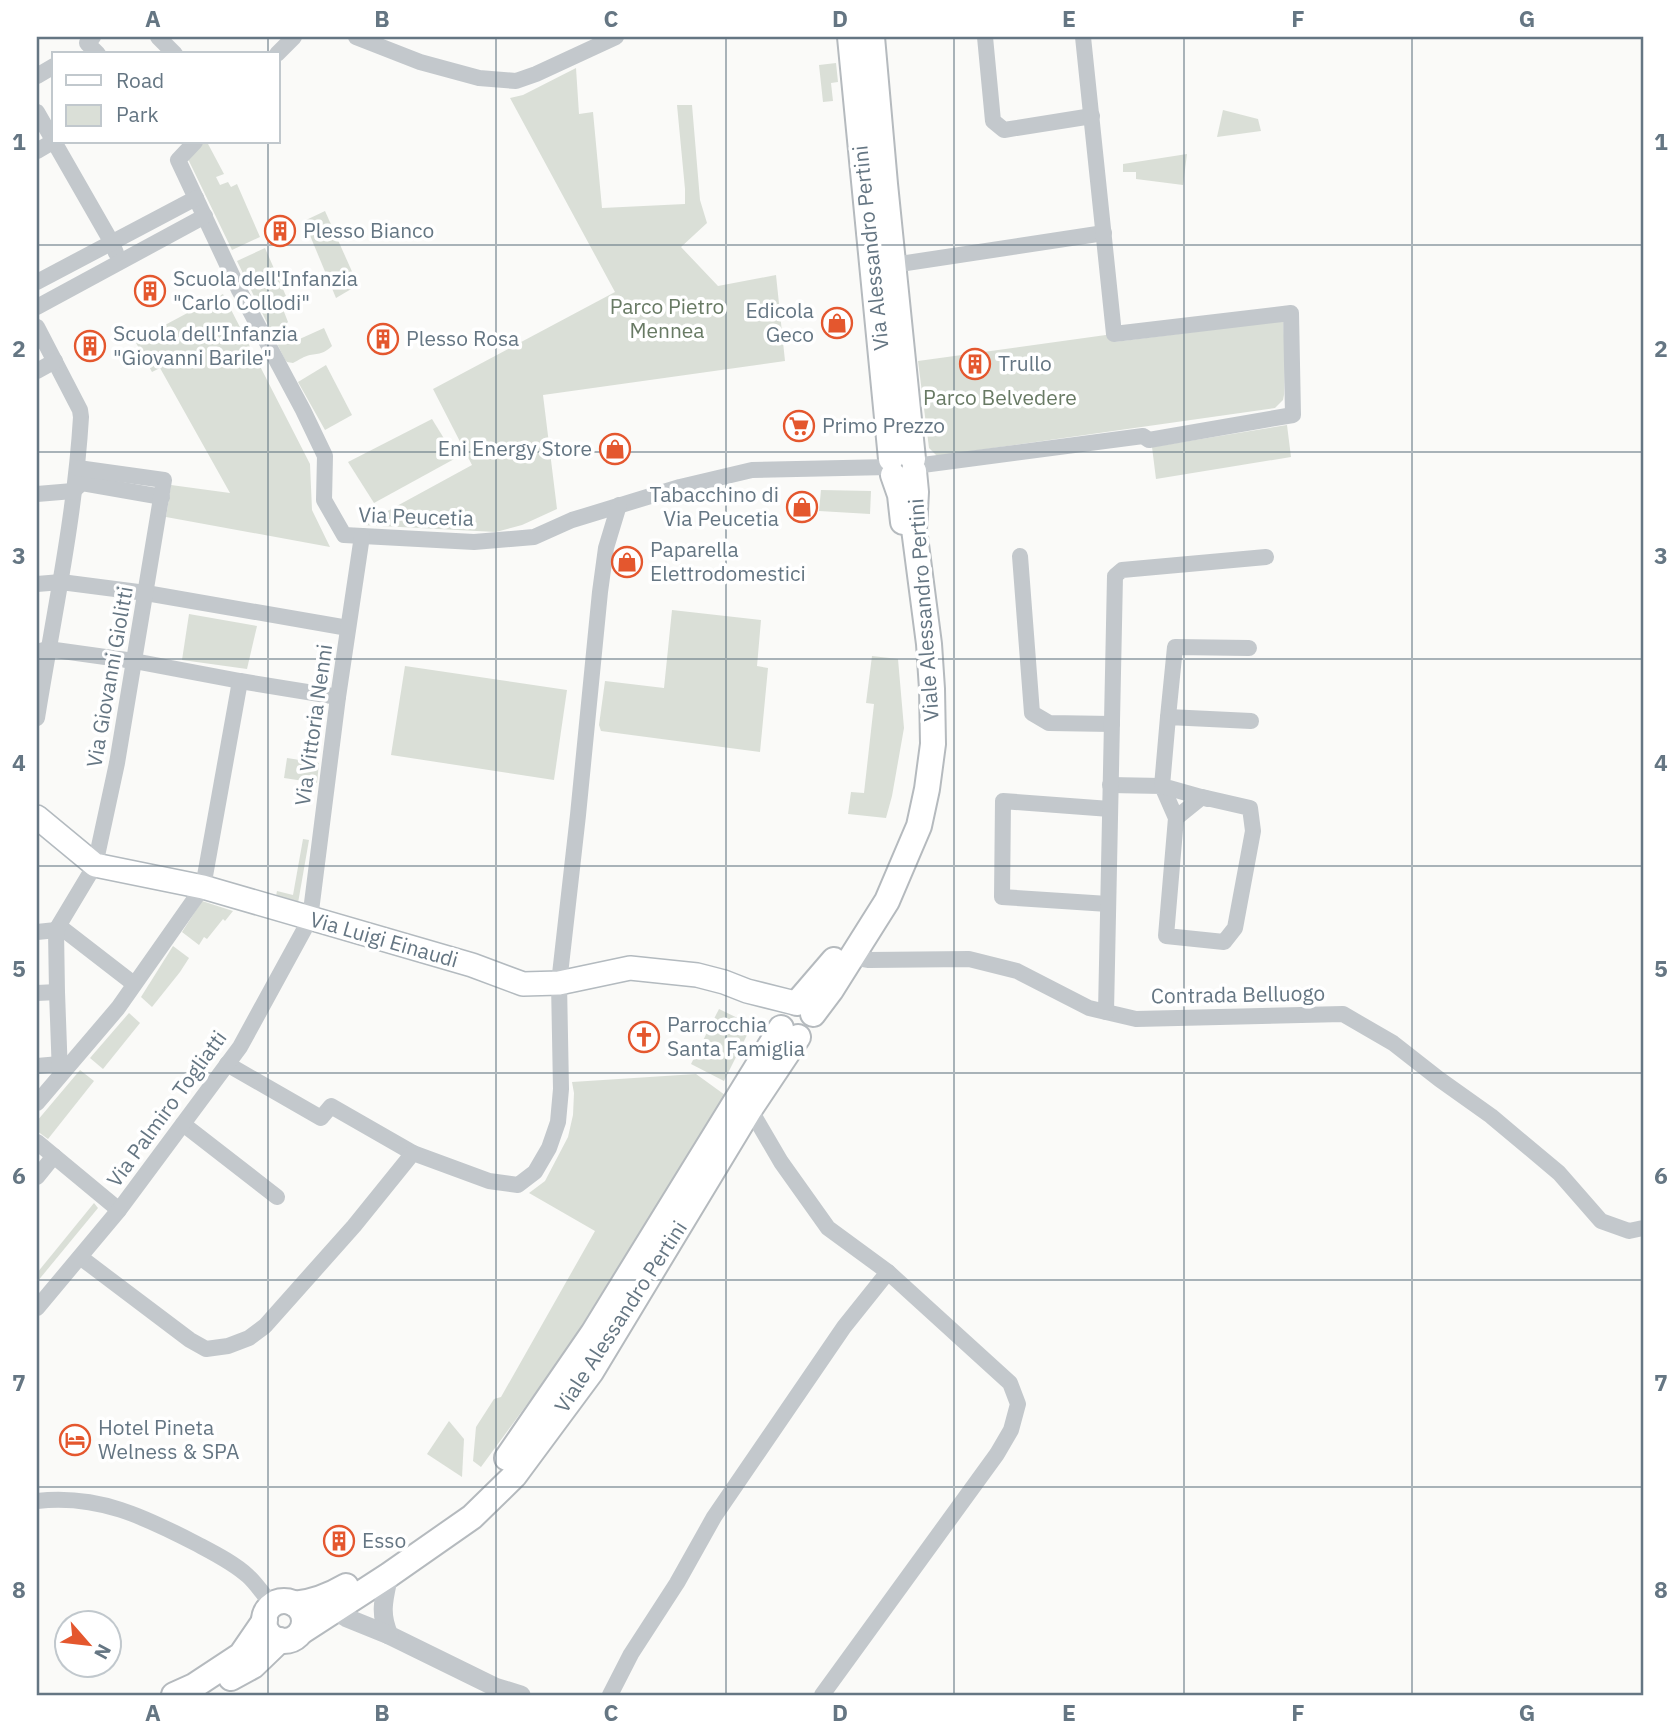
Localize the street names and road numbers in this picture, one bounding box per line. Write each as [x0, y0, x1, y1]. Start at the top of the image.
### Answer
street label: Via Alessandro Pertini [845, 144, 895, 352]
street label: Viale Alessandro Pertini [901, 498, 945, 723]
street label: Via Peucetia [358, 500, 474, 532]
street label: Via Giovanni Giolitti [79, 584, 139, 770]
street label: Via Vittoria Nenni [288, 642, 338, 808]
street label: Via Luigi Einaudi [307, 904, 462, 974]
street label: Contrada Belluogo [1151, 978, 1325, 1010]
street label: Via Palmiro Togliatti [100, 1025, 232, 1192]
street label: Viale Alessandro Pertini [548, 1215, 693, 1418]

